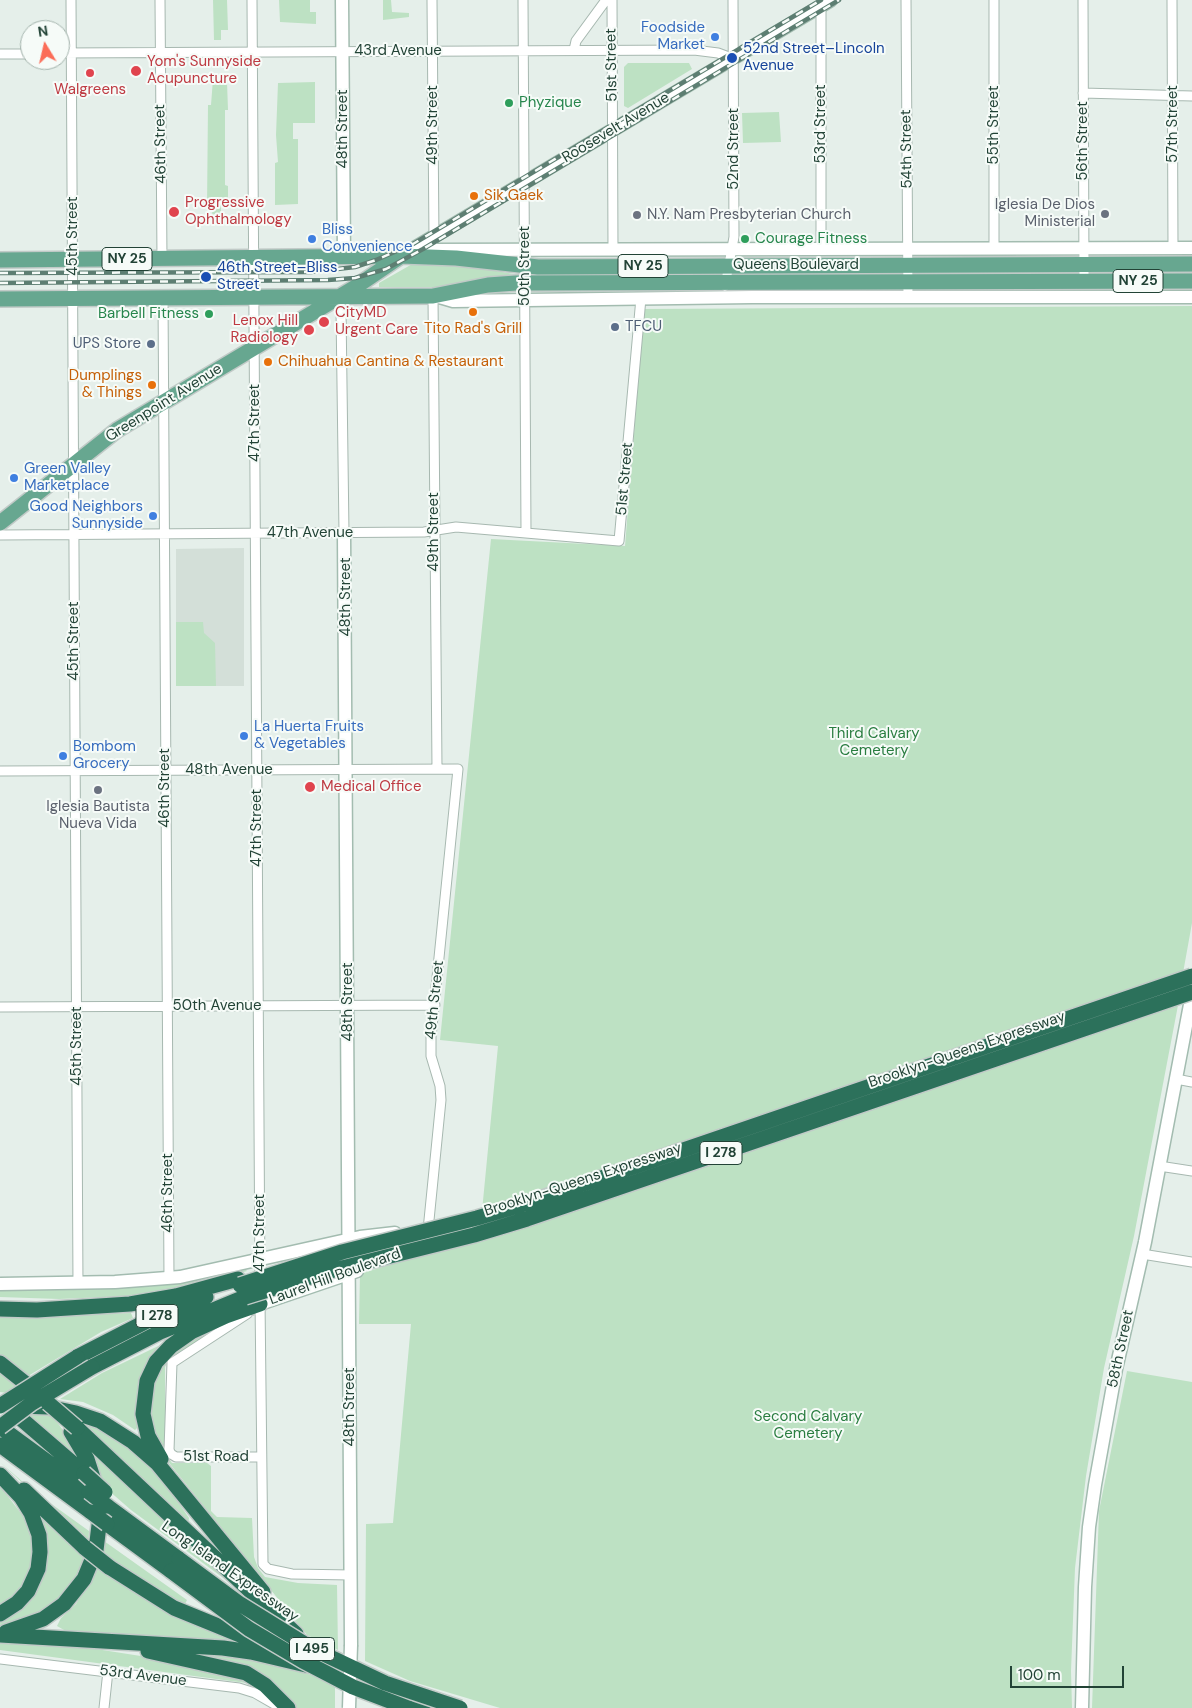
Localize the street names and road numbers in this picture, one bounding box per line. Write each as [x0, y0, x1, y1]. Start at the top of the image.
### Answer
street label: 51st Street [602, 28, 622, 102]
street label: 43rd Avenue [354, 42, 442, 60]
street label: 53rd Street [812, 84, 830, 164]
street label: 49th Street [424, 85, 442, 165]
street label: 55th Street [985, 85, 1003, 165]
street label: 57th Street [1164, 85, 1182, 163]
street label: 48th Street [334, 89, 352, 169]
street label: Roosevelt Avenue [559, 89, 673, 167]
street label: 56th Street [1074, 101, 1092, 181]
street label: 46th Street [151, 104, 171, 184]
street label: 52nd Street [725, 108, 743, 190]
street label: 54th Street [897, 109, 917, 189]
street label: 45th Street [64, 196, 82, 276]
street label: 50th Street [516, 226, 534, 306]
road number: NY 25 [102, 248, 152, 270]
road number: NY 25 [618, 255, 668, 278]
street label: Queens Boulevard [733, 256, 859, 274]
road number: NY 25 [1113, 270, 1163, 292]
street label: Greenpoint Avenue [103, 360, 225, 446]
street label: 47th Street [246, 384, 264, 462]
street label: 51st Street [613, 442, 637, 516]
street label: 49th Street [425, 492, 443, 572]
street label: 47th Avenue [267, 524, 353, 542]
street label: 48th Street [337, 557, 355, 637]
street label: 45th Street [65, 601, 83, 681]
street label: 46th Street [156, 748, 174, 828]
street label: 48th Avenue [185, 761, 273, 779]
street label: 47th Street [248, 789, 266, 867]
street label: 49th Street [422, 960, 448, 1040]
street label: 48th Street [339, 962, 357, 1042]
street label: 50th Avenue [173, 997, 261, 1015]
street label: 45th Street [68, 1006, 86, 1086]
street label: Brooklyn-Queens Expressway [866, 1008, 1068, 1092]
street label: Brooklyn-Queens Expressway [482, 1139, 684, 1221]
road number: I 278 [700, 1142, 742, 1164]
street label: 46th Street [159, 1153, 177, 1233]
street label: 47th Street [251, 1194, 269, 1272]
street label: Laurel Hill Boulevard [267, 1245, 403, 1309]
road number: I 278 [136, 1304, 178, 1328]
street label: 58th Street [1104, 1308, 1138, 1390]
street label: 48th Street [341, 1367, 359, 1447]
street label: 51st Road [183, 1448, 249, 1466]
street label: Long Island Expressway [158, 1518, 302, 1626]
road number: I 495 [290, 1638, 334, 1660]
street label: 53rd Avenue [98, 1662, 188, 1690]

